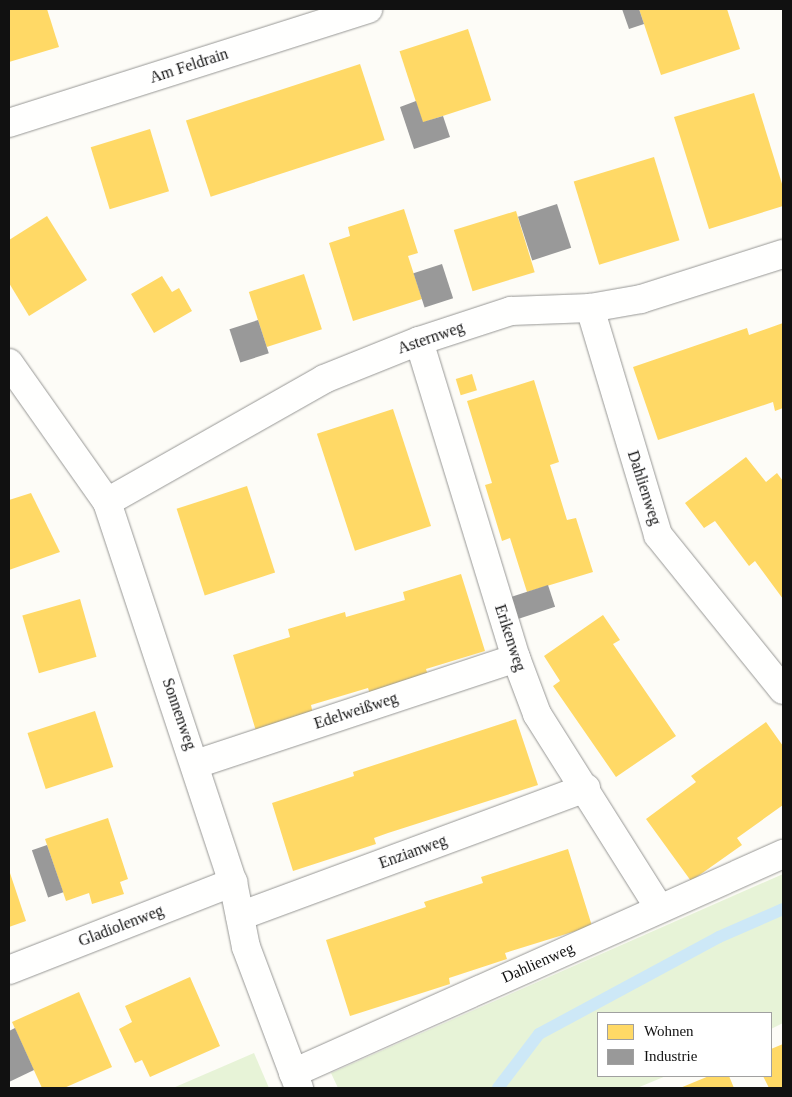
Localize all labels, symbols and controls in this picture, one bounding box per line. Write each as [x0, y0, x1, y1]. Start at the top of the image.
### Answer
street label: Am Feldrain [147, 44, 231, 88]
street label: Asternweg [395, 318, 467, 358]
street label: Dahlienweg [623, 448, 665, 528]
street label: Erikenweg [490, 602, 530, 674]
street label: Sonnenweg [158, 676, 200, 752]
street label: Edelweißweg [312, 688, 400, 734]
street label: Enzianweg [376, 831, 450, 873]
street label: Gladiolenweg [76, 901, 166, 951]
street label: Dahlienweg [499, 939, 577, 987]
legend [597, 1012, 772, 1077]
text: Wohnen [644, 1023, 694, 1039]
text: Industrie [644, 1048, 697, 1064]

